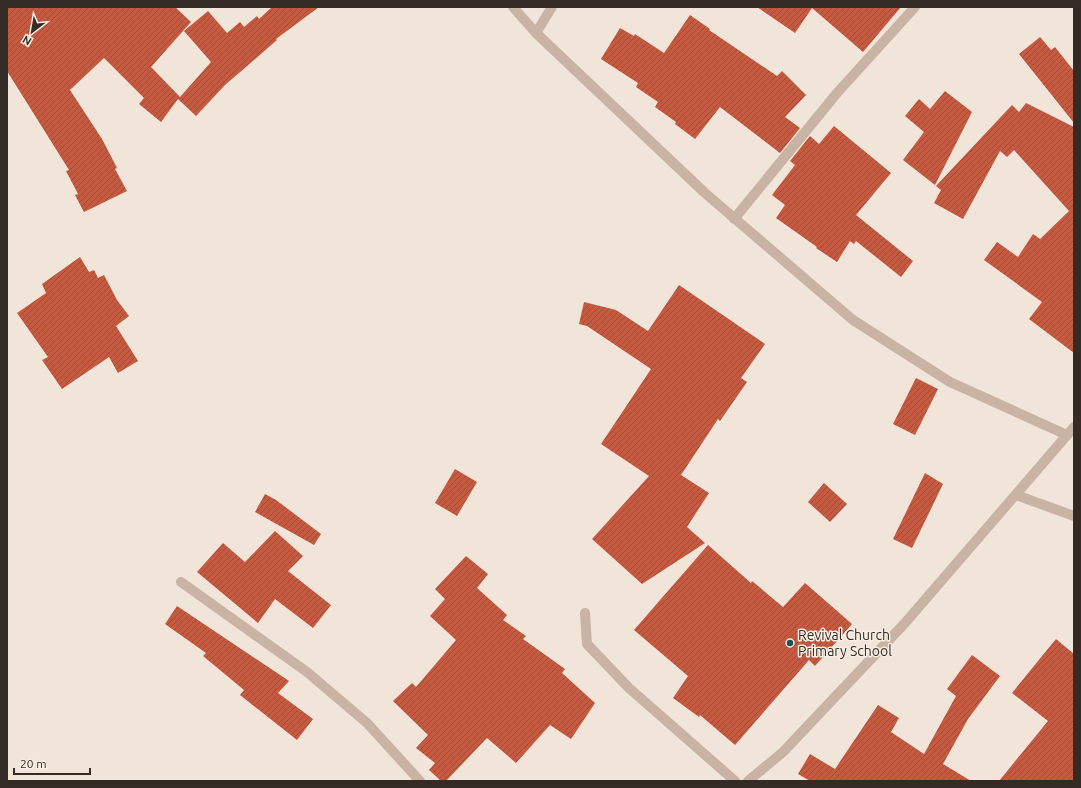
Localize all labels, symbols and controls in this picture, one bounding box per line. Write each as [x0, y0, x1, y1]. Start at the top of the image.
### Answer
north arrow [12, 12, 52, 52]
text: N [20, 33, 33, 48]
place label: Revival Church Primary School [798, 627, 892, 659]
marker: Revival Church Primary School [785, 638, 795, 648]
scale bar [14, 750, 90, 776]
text: 20 m [20, 757, 47, 770]

